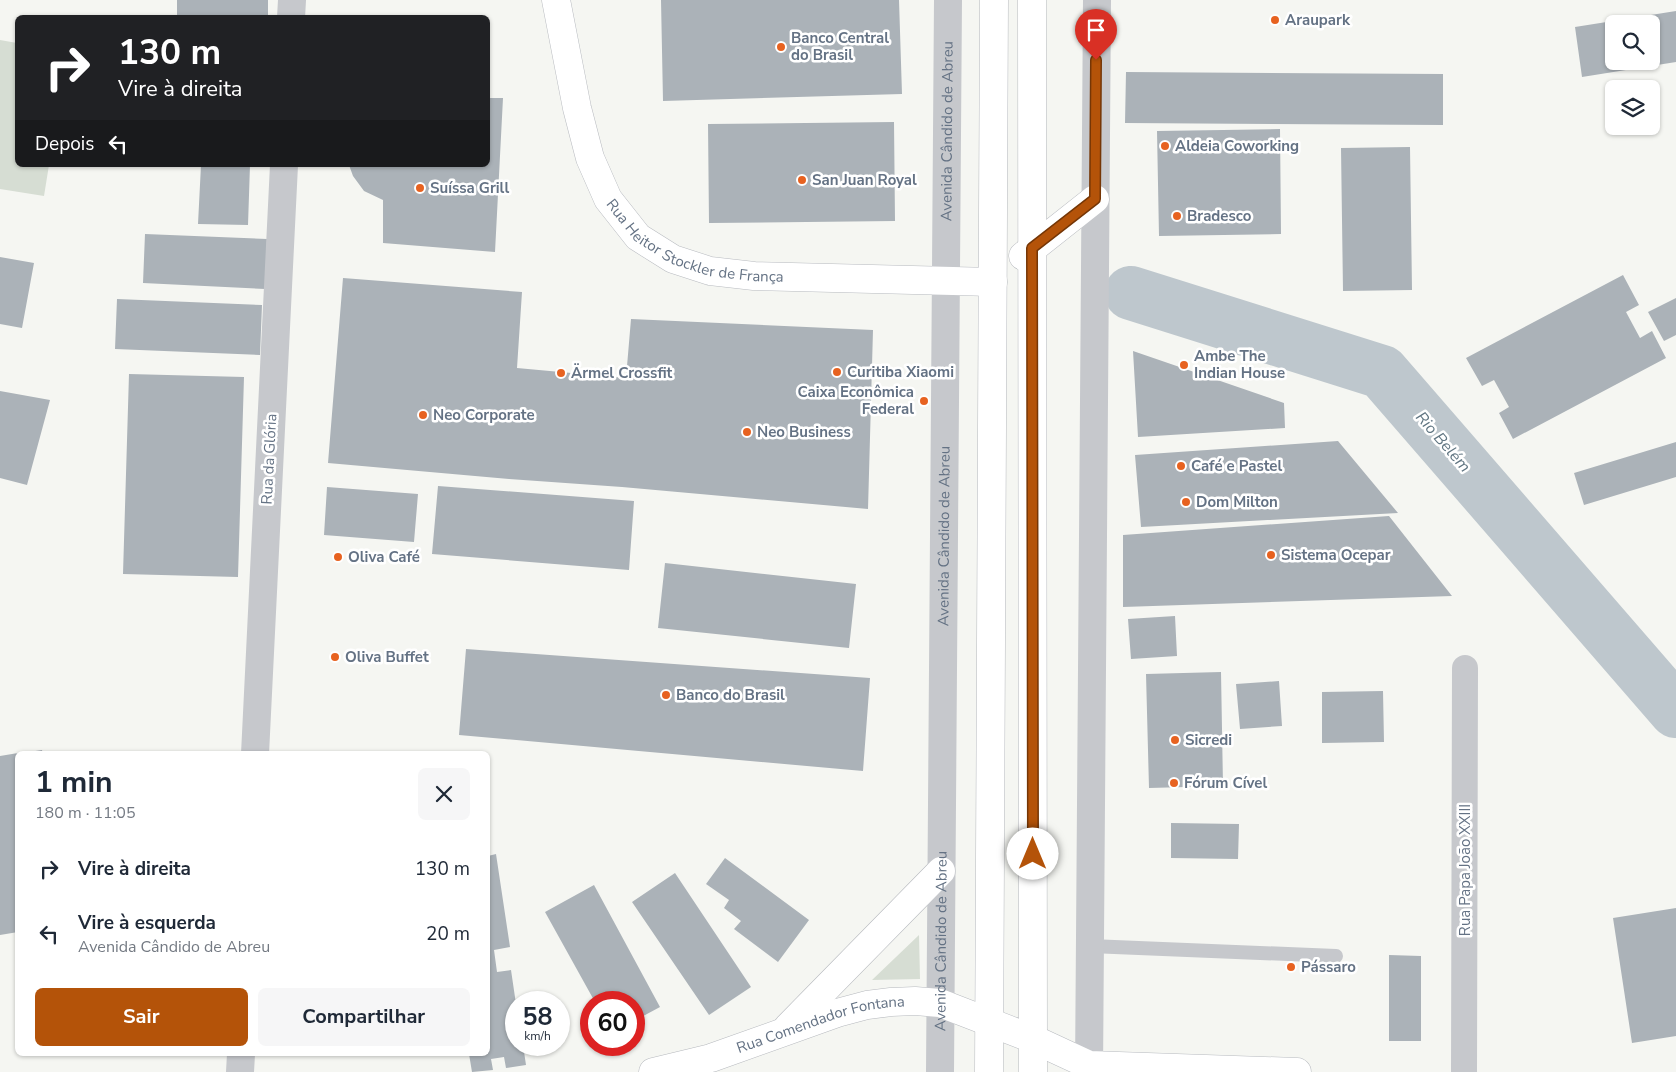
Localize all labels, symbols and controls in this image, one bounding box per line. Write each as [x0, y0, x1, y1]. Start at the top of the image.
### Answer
pin [1075, 9, 1117, 60]
place label: Araupark [1285, 10, 1351, 30]
marker: Araupark [1269, 14, 1281, 26]
map controls [1605, 15, 1660, 135]
button: search [1605, 15, 1660, 70]
icon: arrive [1082, 16, 1110, 44]
place label: Banco Central do Brasil [791, 28, 889, 65]
text: 130 m [118, 29, 221, 76]
icon: right [35, 35, 100, 100]
marker: Banco Central do Brasil [775, 41, 787, 53]
street label: Avenida Cândido de Abreu [936, 41, 958, 221]
text: Vire à direita [118, 74, 243, 104]
button: layers [1605, 80, 1660, 135]
icon: left [104, 130, 132, 158]
text: Depois [35, 131, 94, 157]
place label: Aldeia Coworking [1175, 136, 1299, 156]
marker: Aldeia Coworking [1159, 140, 1171, 152]
place label: San Juan Royal [812, 170, 917, 190]
marker: San Juan Royal [796, 174, 808, 186]
place label: Suíssa Grill [430, 178, 509, 198]
marker: Suíssa Grill [414, 182, 426, 194]
street label: Rua Heitor Stockler de França [602, 195, 784, 287]
place label: Bradesco [1187, 206, 1252, 226]
marker: Bradesco [1171, 210, 1183, 222]
place label: Ambe The Indian House [1194, 346, 1285, 383]
marker: Ambe The Indian House [1178, 359, 1190, 371]
place label: Curitiba Xiaomi [847, 362, 954, 382]
place label: Ärmel Crossfit [571, 363, 673, 383]
marker: Curitiba Xiaomi [831, 366, 843, 378]
marker: Ärmel Crossfit [555, 367, 567, 379]
place label: Caixa Econômica Federal [798, 382, 914, 419]
marker: Caixa Econômica Federal [918, 395, 930, 407]
place label: Neo Corporate [433, 405, 535, 425]
water label: Rio Belém [1411, 407, 1475, 477]
marker: Neo Corporate [417, 409, 429, 421]
street label: Rua da Glória [257, 413, 281, 505]
place label: Neo Business [757, 422, 851, 442]
marker: Neo Business [741, 426, 753, 438]
street label: Avenida Cândido de Abreu [933, 446, 955, 626]
place label: Café e Pastel [1191, 456, 1282, 476]
marker: Café e Pastel [1175, 460, 1187, 472]
place label: Dom Milton [1196, 492, 1278, 512]
marker: Dom Milton [1180, 496, 1192, 508]
place label: Sistema Ocepar [1281, 545, 1391, 565]
place label: Oliva Café [348, 547, 420, 567]
marker: Sistema Ocepar [1265, 549, 1277, 561]
marker: Oliva Café [332, 551, 344, 563]
place label: Oliva Buffet [345, 647, 429, 667]
marker: Oliva Buffet [329, 651, 341, 663]
place label: Banco do Brasil [676, 685, 785, 705]
marker: Banco do Brasil [660, 689, 672, 701]
place label: Sicredi [1185, 730, 1232, 750]
marker: Sicredi [1169, 734, 1181, 746]
text: 1 min [35, 762, 113, 803]
button: close [418, 768, 470, 820]
place label: Fórum Cível [1184, 773, 1267, 793]
marker: Fórum Cível [1168, 777, 1180, 789]
text: 180 m · 11:05 [35, 802, 136, 824]
street label: Rua Papa João XXIII [1455, 804, 1475, 936]
position arrow [1006, 827, 1058, 879]
street label: Avenida Cândido de Abreu [930, 851, 952, 1031]
icon: right [35, 855, 63, 883]
text: Vire à direita [78, 856, 191, 882]
text: 130 m [415, 856, 470, 882]
text: Vire à esquerda [78, 910, 216, 936]
icon: left [35, 920, 63, 948]
text: 20 m [426, 921, 470, 947]
text: Avenida Cândido de Abreu [78, 936, 270, 958]
place label: Pássaro [1301, 957, 1356, 977]
marker: Pássaro [1285, 961, 1297, 973]
button: Sair [35, 988, 248, 1046]
button: Compartilhar [258, 988, 470, 1046]
speed limit sign: 60 [580, 991, 645, 1056]
street label: Rua Comendador Fontana [734, 991, 905, 1058]
text: 58 [522, 1000, 553, 1034]
text: km/h [524, 1028, 551, 1044]

